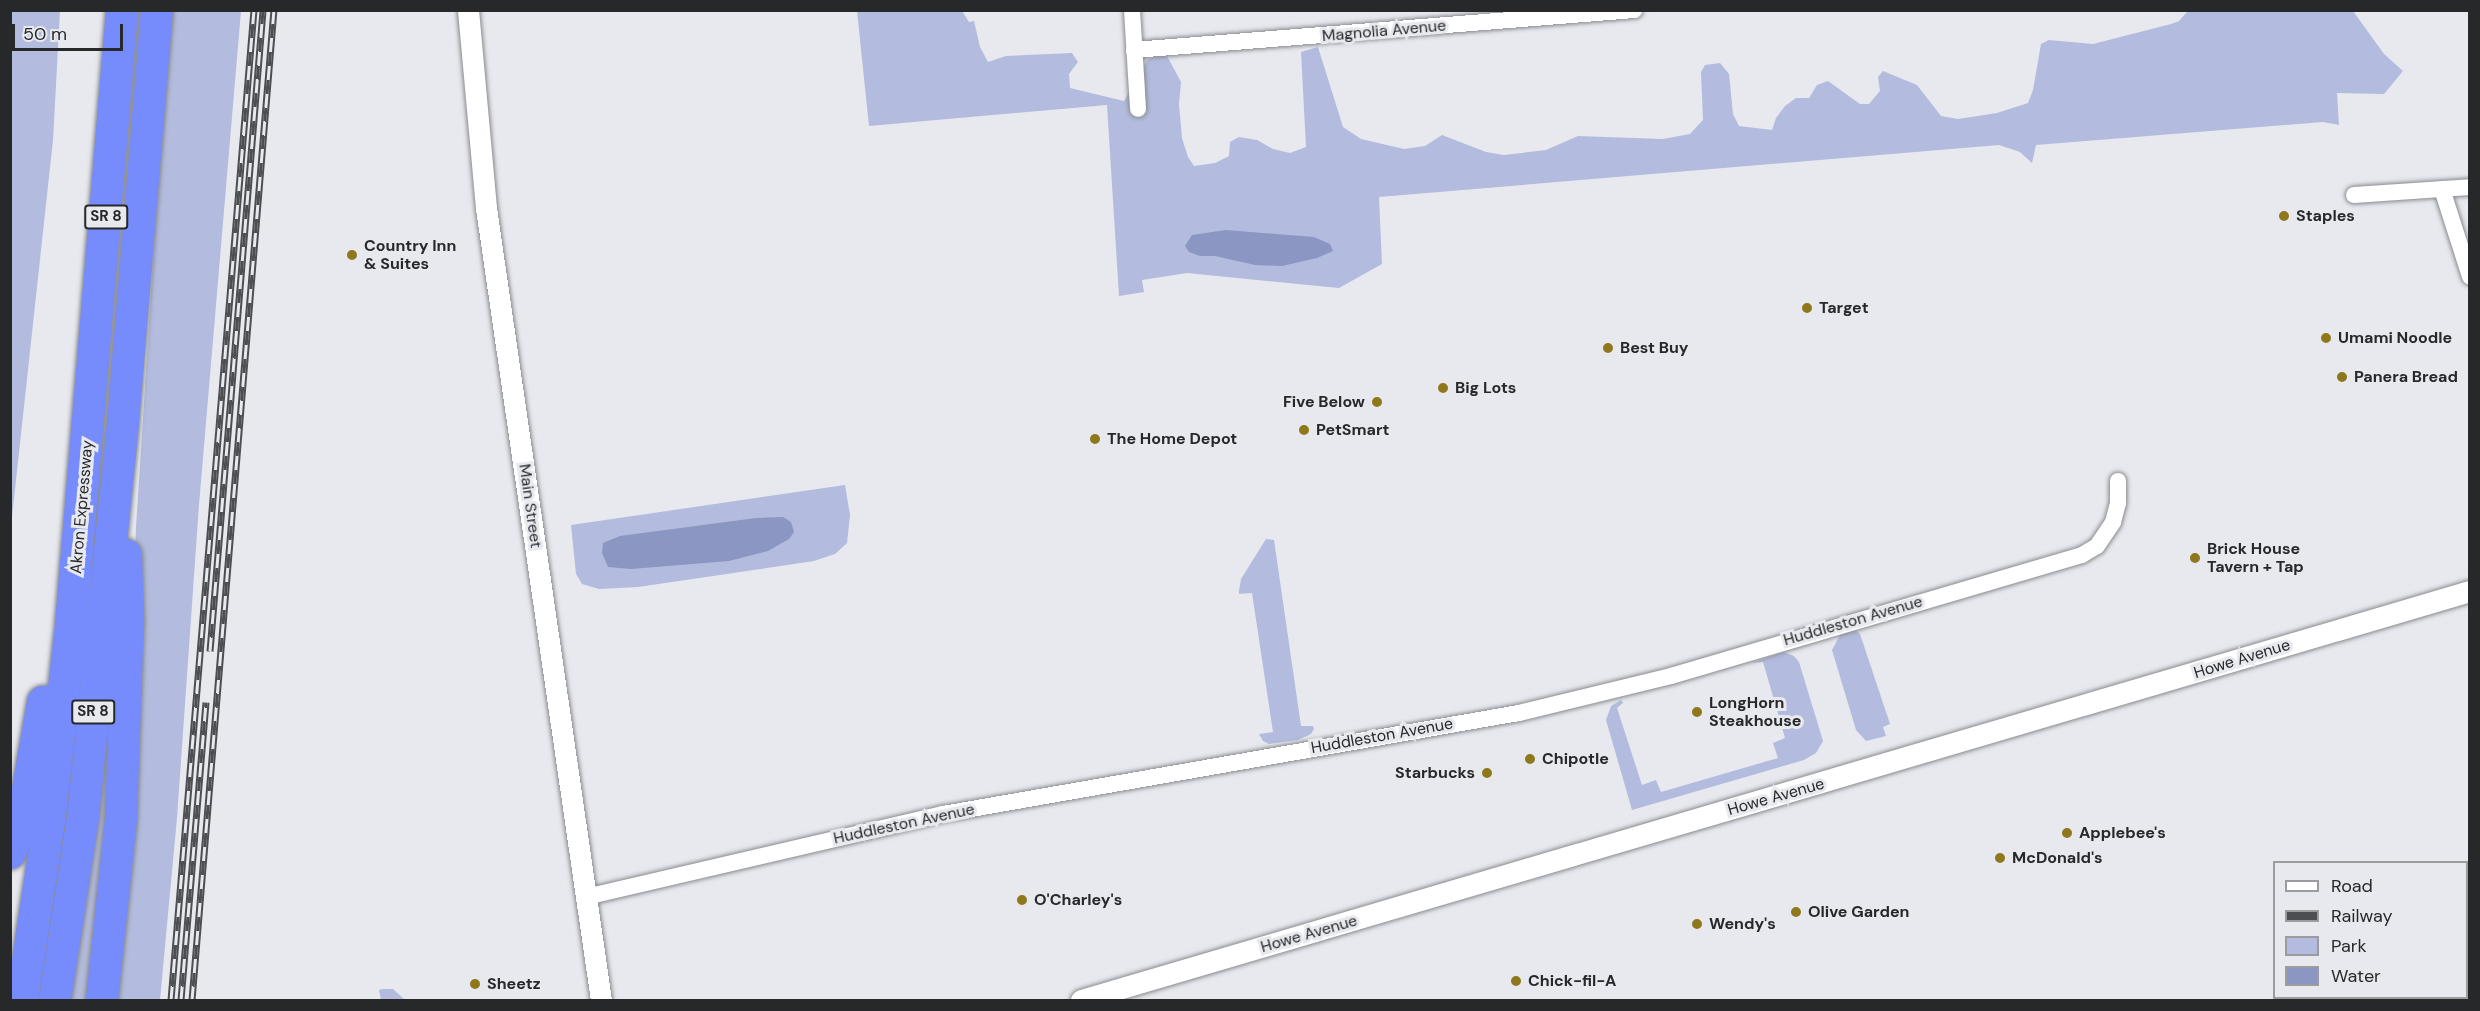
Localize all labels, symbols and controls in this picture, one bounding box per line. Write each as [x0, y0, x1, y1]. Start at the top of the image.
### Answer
scale bar [15, 12, 126, 50]
street label: Magnolia Avenue [1321, 16, 1447, 46]
text: 50 m [23, 22, 67, 46]
road number: SR 8 [84, 205, 128, 229]
place label: Staples [2296, 206, 2355, 226]
marker: Staples [2277, 209, 2291, 223]
place label: Country Inn & Suites [364, 236, 456, 274]
marker: Country Inn & Suites [345, 248, 359, 262]
place label: Target [1819, 298, 1869, 318]
marker: Target [1800, 301, 1814, 315]
place label: Umami Noodle [2338, 328, 2452, 348]
marker: Umami Noodle [2319, 331, 2333, 345]
place label: Best Buy [1620, 338, 1689, 358]
marker: Best Buy [1601, 341, 1615, 355]
place label: Panera Bread [2354, 367, 2458, 387]
marker: Panera Bread [2335, 370, 2349, 384]
place label: Big Lots [1455, 378, 1516, 398]
marker: Big Lots [1436, 381, 1450, 395]
place label: Five Below [1283, 392, 1365, 412]
marker: Five Below [1370, 395, 1384, 409]
place label: PetSmart [1316, 420, 1389, 440]
marker: PetSmart [1297, 423, 1311, 437]
place label: The Home Depot [1107, 429, 1237, 449]
marker: The Home Depot [1088, 432, 1102, 446]
street label: Akron Expressway [67, 439, 97, 575]
street label: Main Street [515, 463, 545, 549]
place label: Brick House Tavern + Tap [2207, 539, 2304, 577]
marker: Brick House Tavern + Tap [2188, 551, 2202, 565]
street label: Huddleston Avenue [1781, 592, 1925, 650]
street label: Howe Avenue [2192, 635, 2292, 683]
place label: LongHorn Steakhouse [1709, 693, 1801, 731]
road number: SR 8 [70, 700, 116, 724]
marker: LongHorn Steakhouse [1690, 705, 1704, 719]
street label: Huddleston Avenue [1310, 714, 1454, 758]
place label: Chipotle [1542, 749, 1609, 769]
marker: Chipotle [1523, 752, 1537, 766]
place label: Starbucks [1395, 763, 1475, 783]
marker: Starbucks [1480, 766, 1494, 780]
street label: Howe Avenue [1725, 774, 1827, 820]
street label: Huddleston Avenue [832, 800, 976, 848]
place label: Applebee's [2079, 823, 2166, 843]
marker: Applebee's [2060, 826, 2074, 840]
place label: McDonald's [2012, 848, 2103, 868]
marker: McDonald's [1993, 851, 2007, 865]
legend [2273, 861, 2468, 999]
text: Road [2331, 874, 2373, 898]
place label: O'Charley's [1034, 890, 1122, 910]
marker: O'Charley's [1015, 893, 1029, 907]
place label: Olive Garden [1808, 902, 1909, 922]
text: Railway [2331, 904, 2393, 928]
marker: Olive Garden [1789, 905, 1803, 919]
street label: Howe Avenue [1258, 911, 1360, 957]
place label: Wendy's [1709, 914, 1776, 934]
marker: Wendy's [1690, 917, 1704, 931]
text: Park [2331, 934, 2367, 958]
text: Water [2331, 964, 2381, 988]
place label: Chick-fil-A [1528, 971, 1616, 991]
place label: Sheetz [487, 974, 540, 994]
marker: Chick-fil-A [1509, 974, 1523, 988]
marker: Sheetz [468, 977, 482, 991]

